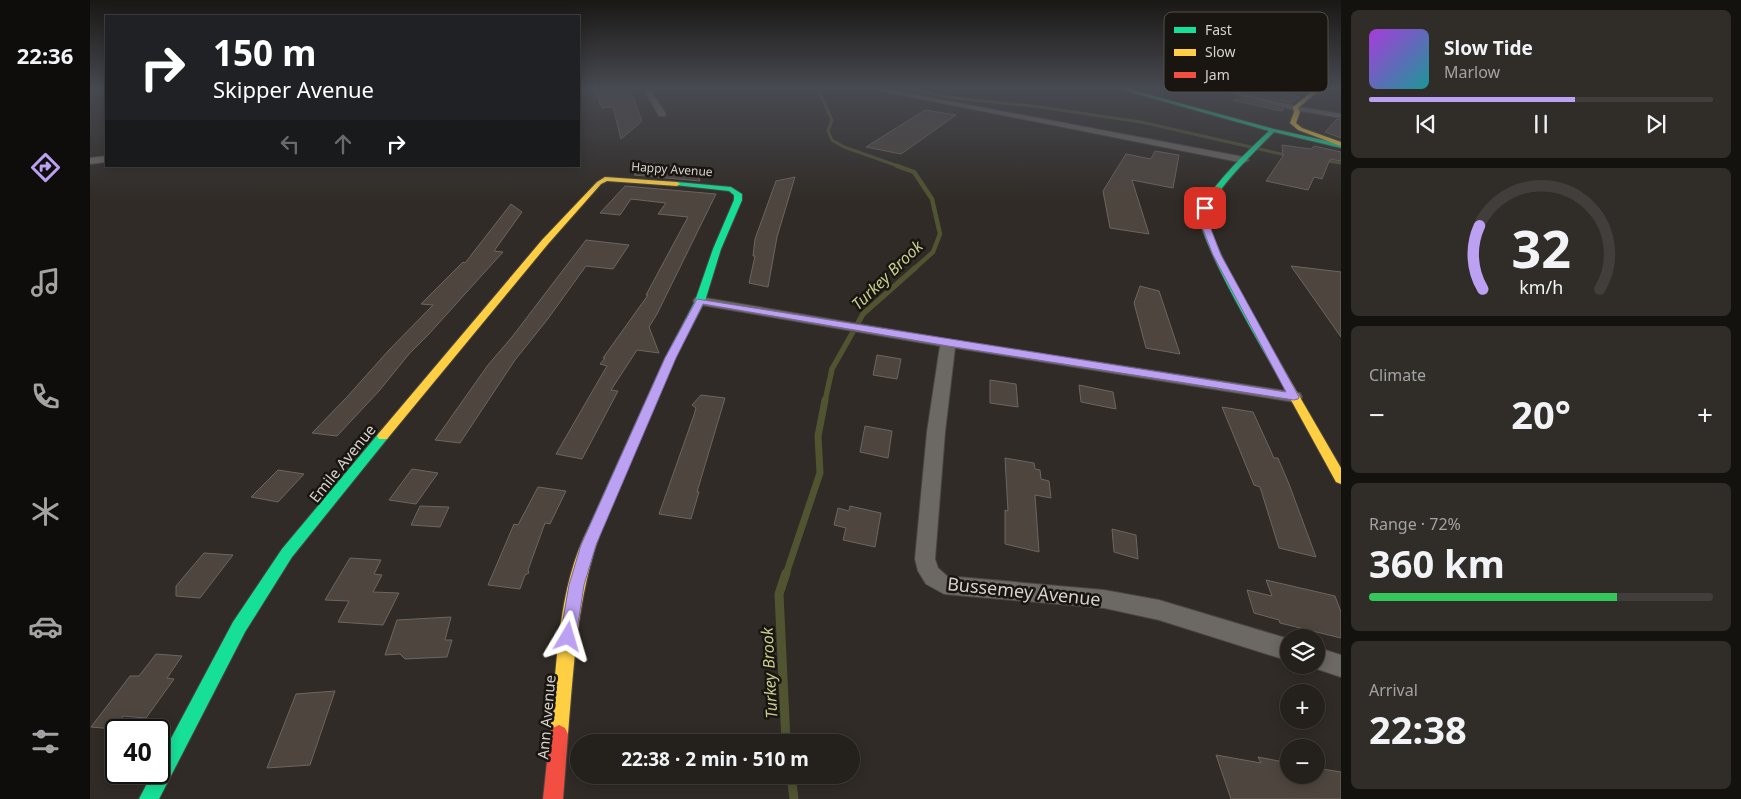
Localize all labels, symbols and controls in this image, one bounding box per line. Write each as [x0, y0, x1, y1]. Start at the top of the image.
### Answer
legend [1164, 12, 1328, 92]
text: Fast [1205, 20, 1232, 39]
text: 150 m [213, 29, 316, 76]
icon: right [130, 35, 195, 100]
text: Slow Tide [1444, 35, 1533, 61]
text: 22:36 [17, 40, 73, 70]
text: Slow [1205, 42, 1236, 61]
text: Marlow [1444, 61, 1500, 83]
text: Jam [1203, 65, 1230, 84]
text: Skipper Avenue [213, 74, 374, 104]
icon: previous [1412, 110, 1440, 138]
icon: pause [1527, 110, 1555, 138]
icon: next [1642, 110, 1670, 138]
icon: left [276, 130, 304, 158]
icon: ahead [329, 130, 357, 158]
icon: right [382, 130, 410, 158]
icon: directions [28, 150, 63, 185]
street label: Happy Avenue [631, 158, 713, 180]
pin [1184, 187, 1226, 229]
icon: arrive [1191, 194, 1219, 222]
text: 32 [1511, 212, 1571, 283]
water label: Turkey Brook [847, 235, 928, 315]
icon: music [28, 265, 63, 300]
text: km/h [1519, 275, 1563, 299]
text: Climate [1369, 364, 1426, 386]
icon: phone [28, 379, 63, 414]
text: 20° [1511, 388, 1571, 440]
text: − [1369, 395, 1385, 433]
text: + [1697, 395, 1713, 433]
street label: Emile Avenue [304, 420, 380, 506]
icon: climate [28, 494, 63, 529]
text: Range · 72% [1369, 513, 1461, 535]
text: 360 km [1369, 537, 1505, 589]
street label: Bussemey Avenue [946, 571, 1102, 611]
icon: car [28, 609, 63, 644]
position arrow [541, 610, 593, 662]
water label: Turkey Brook [756, 626, 782, 719]
map controls [1280, 629, 1325, 784]
button: layers [1280, 629, 1325, 674]
street label: Ann Avenue [532, 674, 560, 760]
text: Arrival [1369, 679, 1418, 701]
button: + [1280, 684, 1325, 729]
text: 22:38 [1369, 703, 1467, 755]
speed limit sign: 40 [105, 719, 170, 784]
icon: filters [28, 724, 63, 759]
button: − [1280, 739, 1325, 784]
text: 22:38 · 2 min · 510 m [621, 746, 809, 772]

